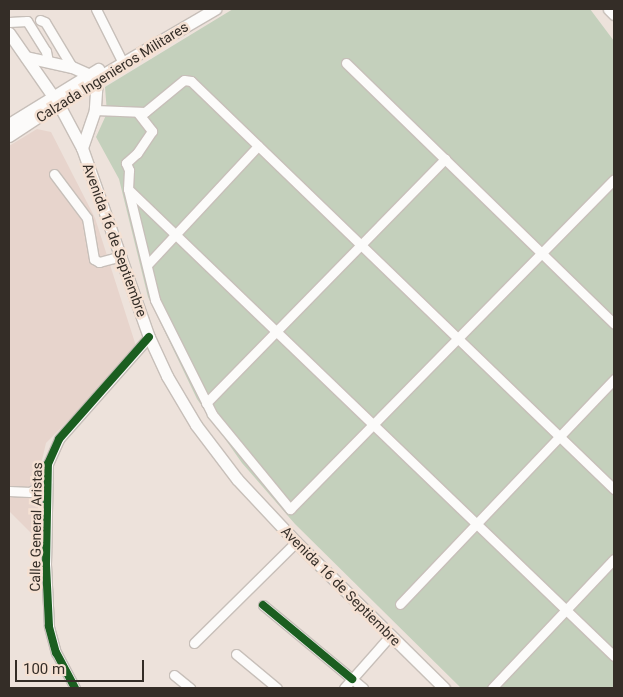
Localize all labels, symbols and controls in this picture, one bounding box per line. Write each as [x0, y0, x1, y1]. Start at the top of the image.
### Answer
street label: Calzada Ingenieros Militares [33, 18, 191, 126]
street label: Avenida 16 de Septiembre [79, 161, 151, 319]
street label: Calle General Aristas [26, 462, 46, 592]
street label: Avenida 16 de Septiembre [278, 523, 404, 649]
scale bar [18, 650, 146, 682]
text: 100 m [23, 660, 65, 678]

